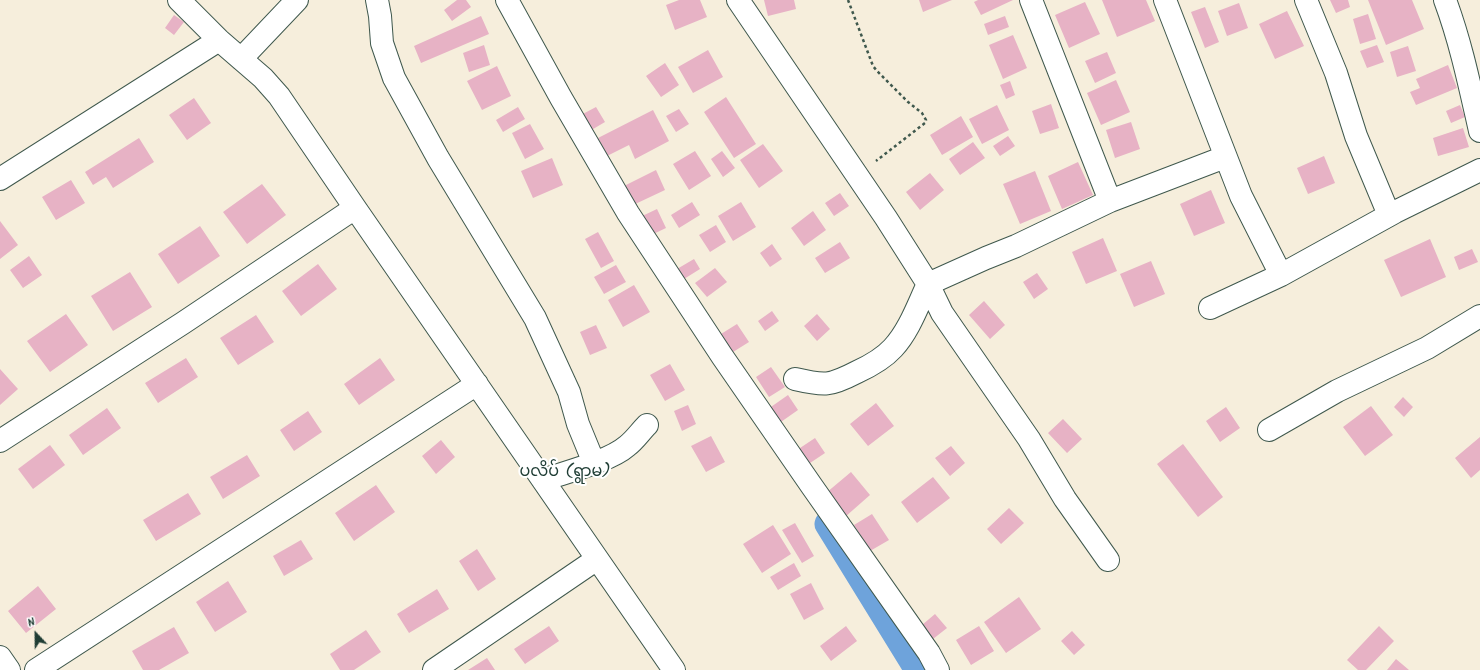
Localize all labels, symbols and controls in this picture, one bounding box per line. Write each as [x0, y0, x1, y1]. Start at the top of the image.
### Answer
district label: ပလိပ် (ရွာမ) [519, 463, 611, 483]
text: N [25, 613, 38, 633]
north arrow [16, 614, 56, 654]

